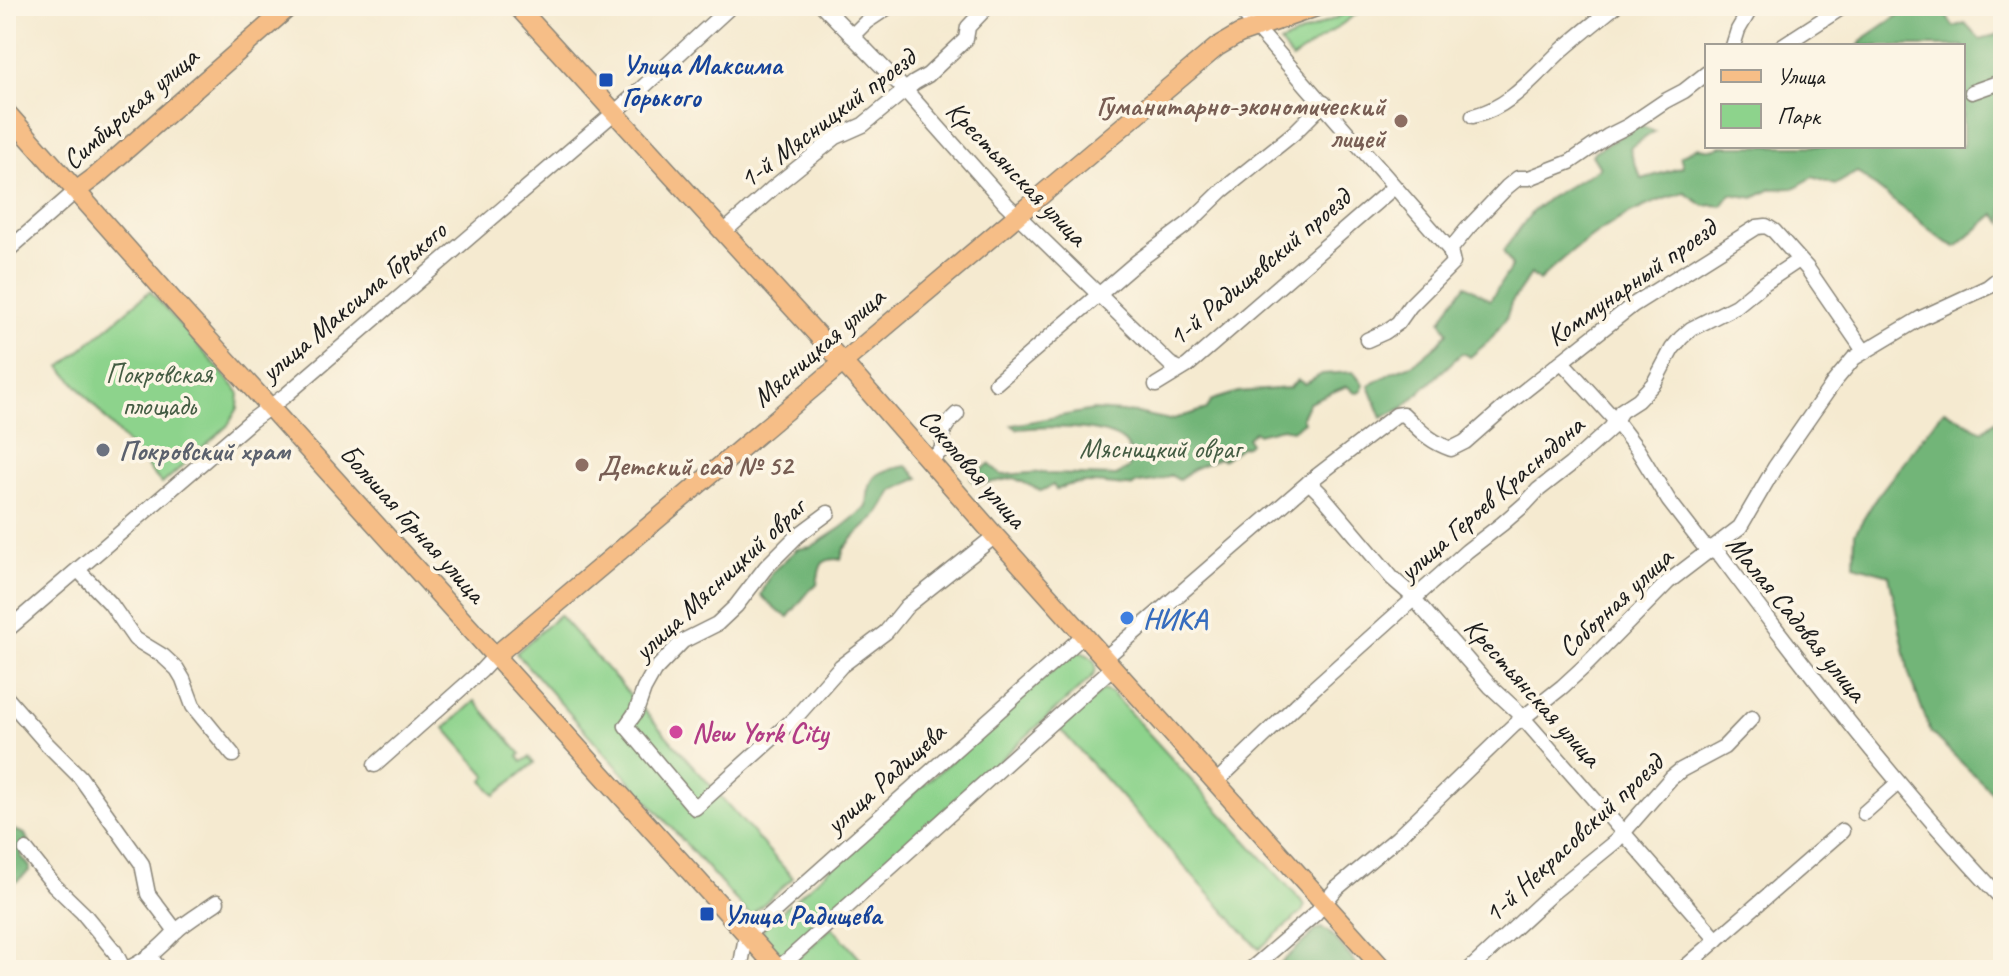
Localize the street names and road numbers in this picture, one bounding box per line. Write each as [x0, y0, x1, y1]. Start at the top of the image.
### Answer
street label: Симбирская улица [55, 38, 207, 177]
street label: 1-й Мясницкий проезд [732, 38, 925, 196]
street label: Крестьянская улица [939, 93, 1096, 254]
street label: 1-й Радищевский проезд [1160, 178, 1360, 354]
street label: Коммунарный проезд [1539, 209, 1725, 353]
street label: улица Максима Горького [251, 212, 455, 390]
street label: Мясницкая улица [744, 278, 893, 414]
street label: Соколовая улица [911, 401, 1036, 537]
street label: улица Героев Краснодона [1389, 407, 1592, 589]
street label: Большая Горная улица [332, 436, 495, 612]
street label: улица Мясницкий овраг [624, 488, 815, 669]
street label: Малая Садовая улица [1719, 527, 1876, 710]
street label: Соборная улица [1550, 539, 1681, 664]
street label: Крестьянская улица [1457, 610, 1610, 775]
street label: улица Радищева [816, 714, 954, 842]
street label: 1-й Некрасовский проезд [1476, 744, 1672, 930]

